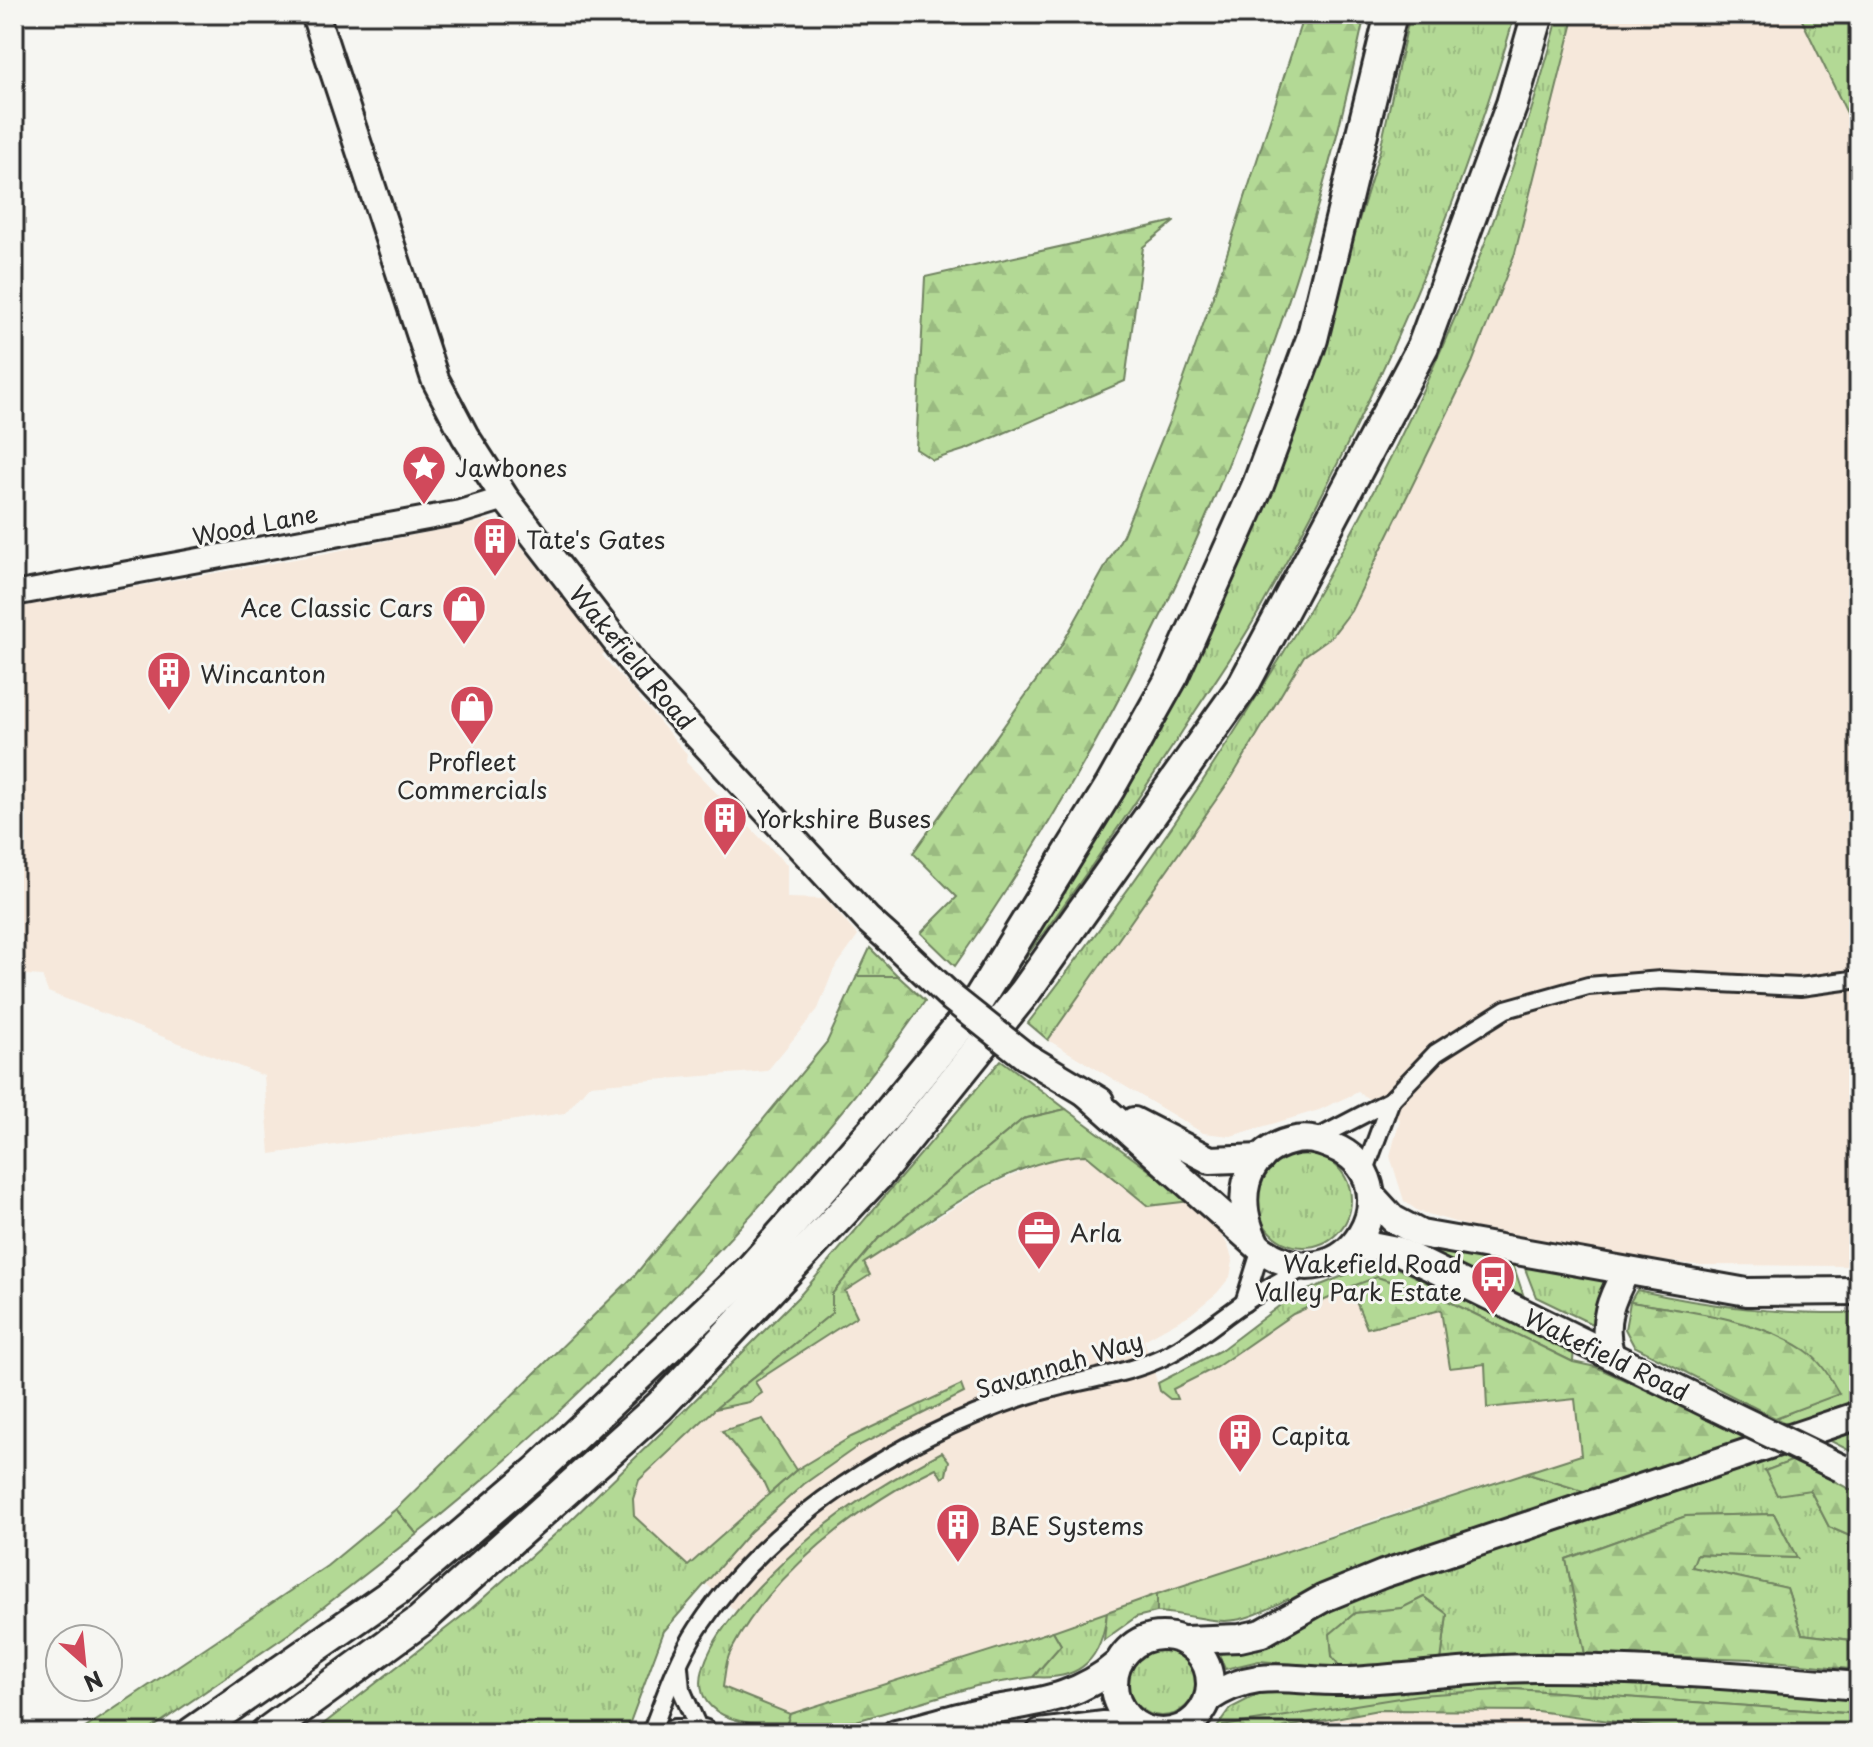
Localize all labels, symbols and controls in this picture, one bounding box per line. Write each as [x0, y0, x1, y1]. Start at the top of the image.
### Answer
place icon: Jawbones [400, 443, 448, 506]
place label: Jawbones [455, 449, 567, 485]
street label: Wood Lane [189, 494, 321, 554]
building icon: Tate's Gates [471, 515, 519, 578]
place label: Tate's Gates [526, 521, 665, 557]
street label: Wakefield Road [562, 577, 704, 737]
shop icon: Ace Classic Cars [440, 583, 488, 646]
place label: Ace Classic Cars [240, 589, 433, 625]
building icon: Wincanton [145, 649, 193, 712]
place label: Wincanton [200, 655, 326, 691]
shop icon: Profleet Commercials [448, 683, 496, 746]
place label: Profleet Commercials [397, 743, 547, 807]
building icon: Yorkshire Buses [701, 794, 749, 857]
place label: Yorkshire Buses [756, 800, 931, 836]
office icon: Arla [1015, 1208, 1063, 1271]
place label: Arla [1070, 1214, 1121, 1250]
place label: Wakefield Road Valley Park Estate [1254, 1245, 1462, 1309]
bus stop icon: Wakefield Road Valley Park Estate [1469, 1253, 1517, 1316]
street label: Wakefield Road [1519, 1299, 1695, 1409]
street label: Savannah Way [971, 1321, 1147, 1407]
building icon: Capita [1216, 1411, 1264, 1474]
place label: Capita [1271, 1417, 1350, 1453]
building icon: BAE Systems [934, 1501, 982, 1564]
place label: BAE Systems [989, 1507, 1144, 1543]
north arrow [44, 1623, 124, 1703]
text: N [79, 1663, 109, 1701]

